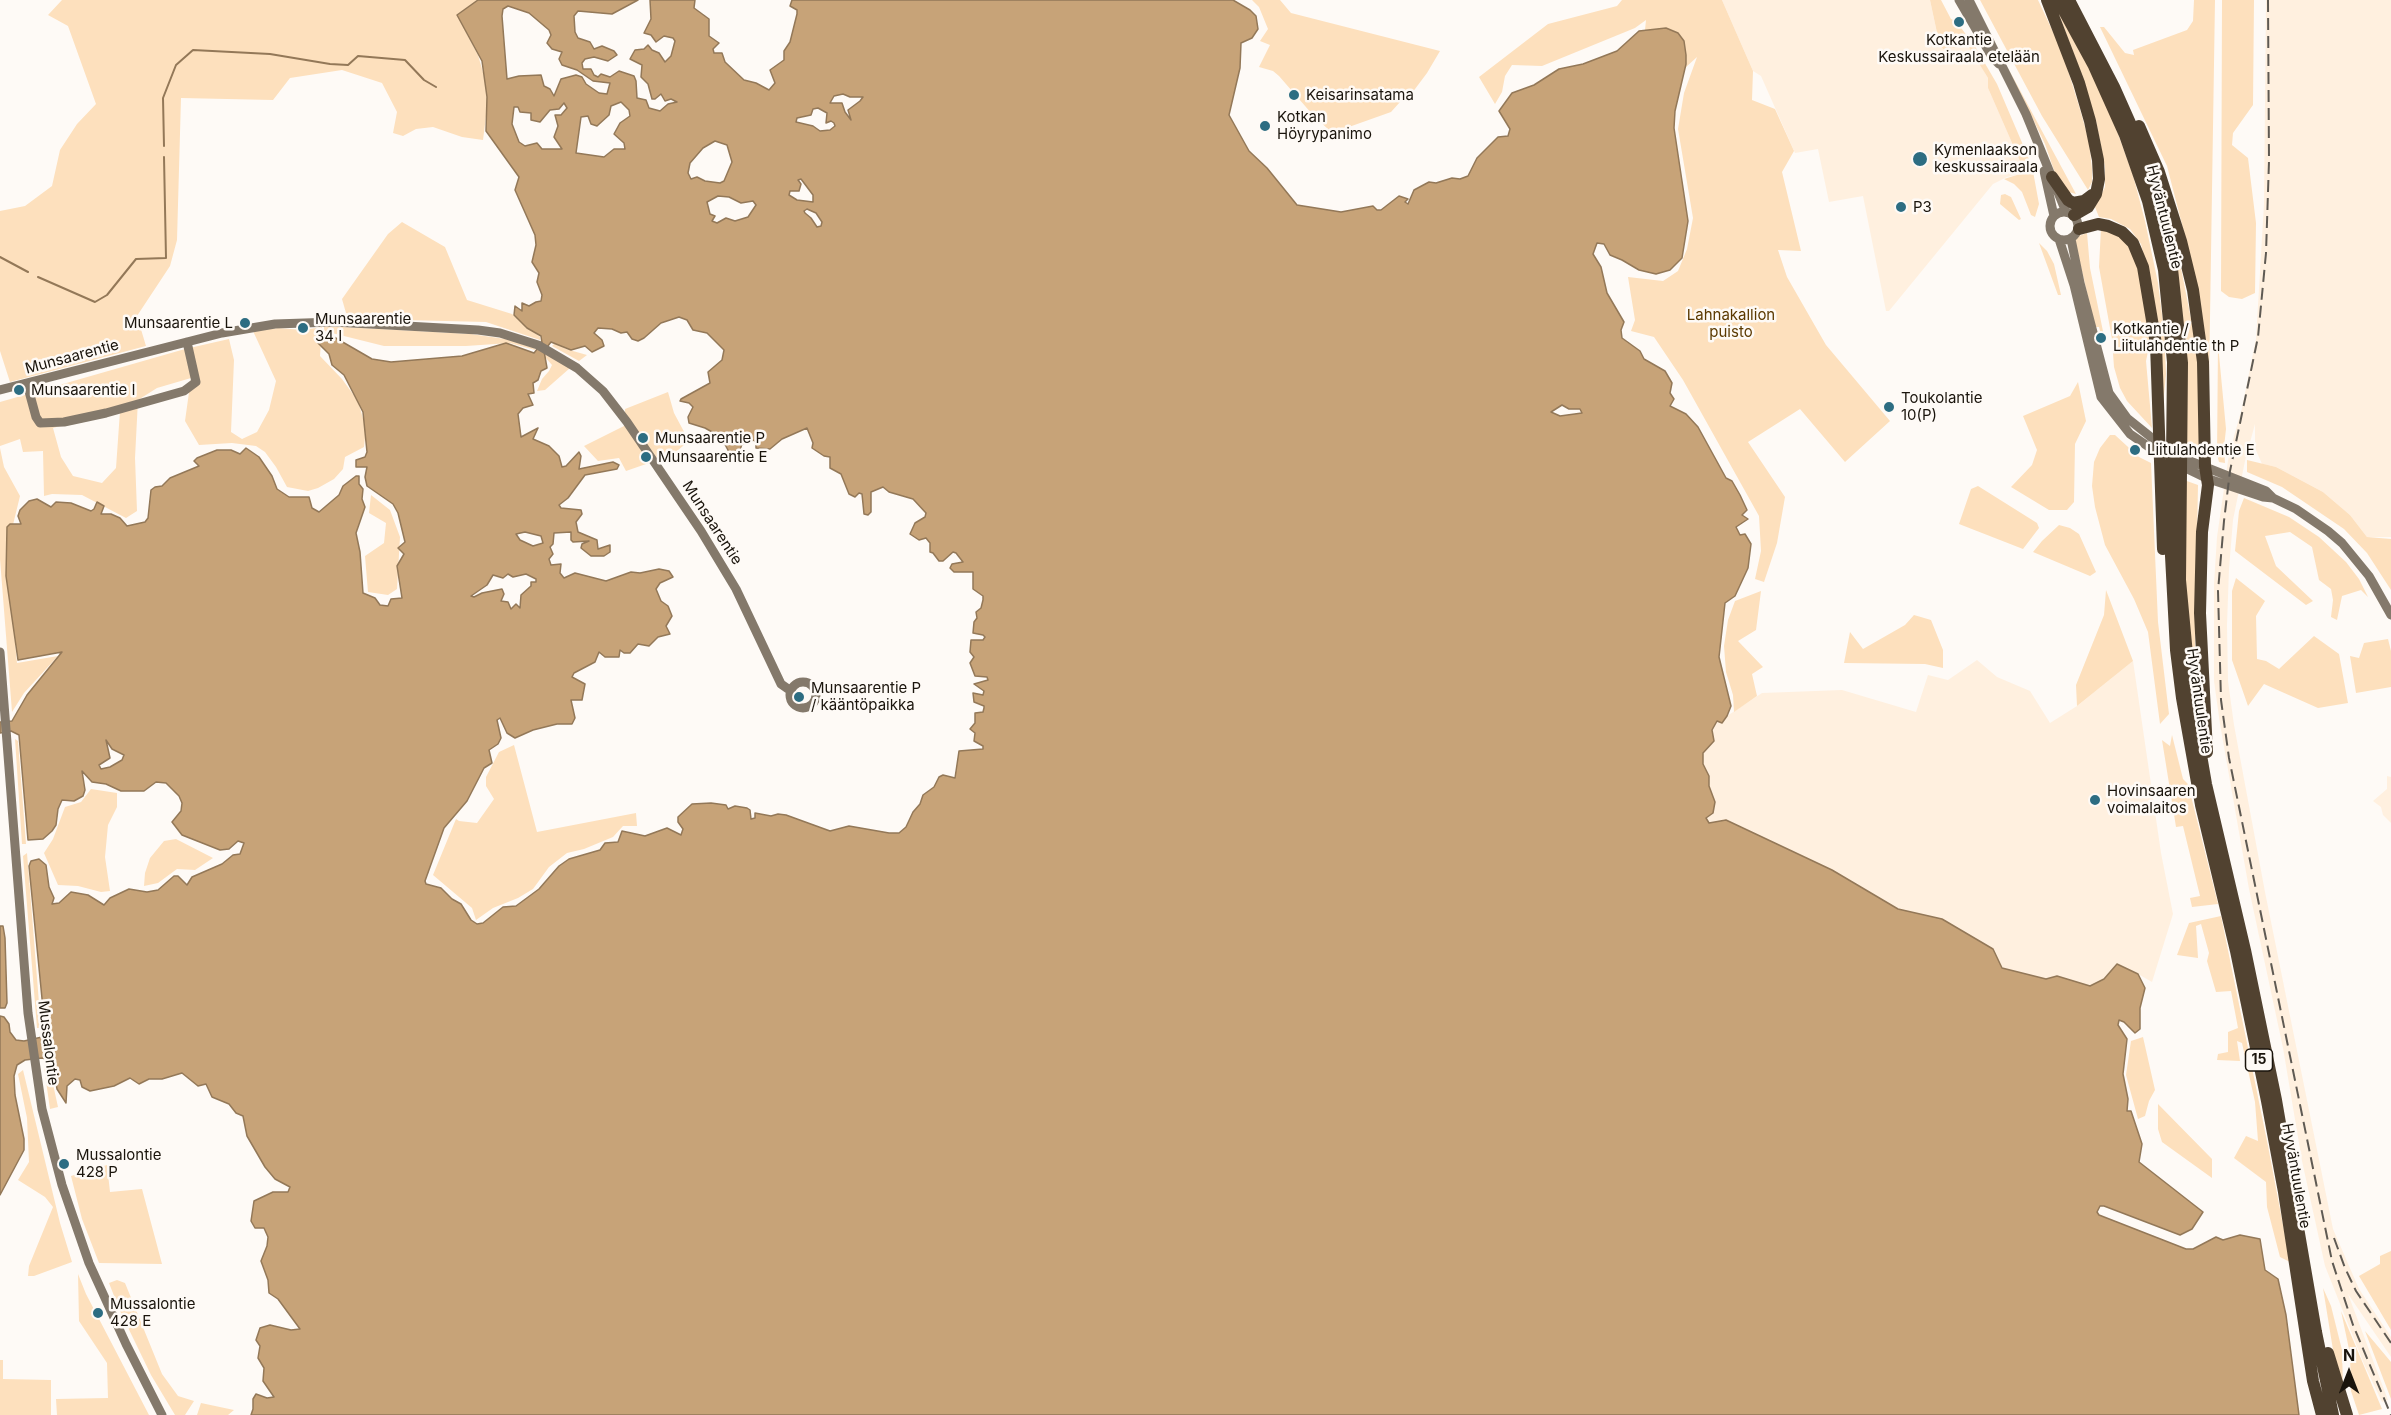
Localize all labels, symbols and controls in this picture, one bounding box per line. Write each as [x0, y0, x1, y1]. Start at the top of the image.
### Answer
marker: Kotkantie Keskussairaala etelään [1952, 15, 1966, 29]
place label: Kotkantie Keskussairaala etelään [1878, 31, 2040, 66]
place label: Keisarinsatama [1306, 86, 1414, 104]
marker: Keisarinsatama [1287, 88, 1301, 102]
place label: Kotkan Höyrypanimo [1277, 108, 1372, 143]
marker: Kotkan Höyrypanimo [1258, 119, 1272, 133]
place label: Kymenlaakson keskussairaala [1934, 141, 2038, 176]
marker: Kymenlaakson keskussairaala [1911, 150, 1929, 168]
street label: Hyväntuulentie [2142, 163, 2186, 271]
place label: P3 [1913, 198, 1932, 216]
marker: P3 [1894, 200, 1908, 214]
park label: Lahnakallion puisto [1687, 306, 1775, 341]
place label: Munsaarentie 34 I [315, 310, 411, 345]
place label: Munsaarentie L [124, 314, 233, 332]
marker: Munsaarentie L [238, 316, 252, 330]
place label: Kotkantie / Liitulahdentie th P [2113, 320, 2239, 355]
marker: Munsaarentie 34 I [296, 321, 310, 335]
marker: Kotkantie / Liitulahdentie th P [2094, 331, 2108, 345]
street label: Munsaarentie [23, 336, 121, 378]
place label: Munsaarentie I [31, 381, 136, 399]
marker: Munsaarentie I [12, 383, 26, 397]
place label: Toukolantie 10(P) [1901, 389, 1982, 424]
marker: Toukolantie 10(P) [1882, 400, 1896, 414]
place label: Munsaarentie P [655, 429, 765, 447]
marker: Munsaarentie P [636, 431, 650, 445]
place label: Liitulahdentie E [2147, 441, 2255, 459]
marker: Liitulahdentie E [2128, 443, 2142, 457]
place label: Munsaarentie E [658, 448, 768, 466]
marker: Munsaarentie E [639, 450, 653, 464]
street label: Munsaarentie [678, 478, 746, 568]
street label: Hyväntuulentie [2183, 647, 2215, 755]
place label: Munsaarentie P / kääntöpaikka [811, 679, 921, 714]
marker: Munsaarentie P / kääntöpaikka [792, 690, 806, 704]
place label: Hovinsaaren voimalaitos [2107, 782, 2196, 817]
marker: Hovinsaaren voimalaitos [2088, 793, 2102, 807]
street label: Mussalontie [34, 999, 62, 1087]
road number: 15 [2246, 1049, 2272, 1071]
street label: Hyväntuulentie [2278, 1122, 2314, 1230]
place label: Mussalontie 428 P [76, 1146, 161, 1181]
marker: Mussalontie 428 P [57, 1157, 71, 1171]
place label: Mussalontie 428 E [110, 1295, 195, 1330]
marker: Mussalontie 428 E [91, 1306, 105, 1320]
north arrow [2319, 1343, 2379, 1403]
text: N [2343, 1345, 2355, 1365]

